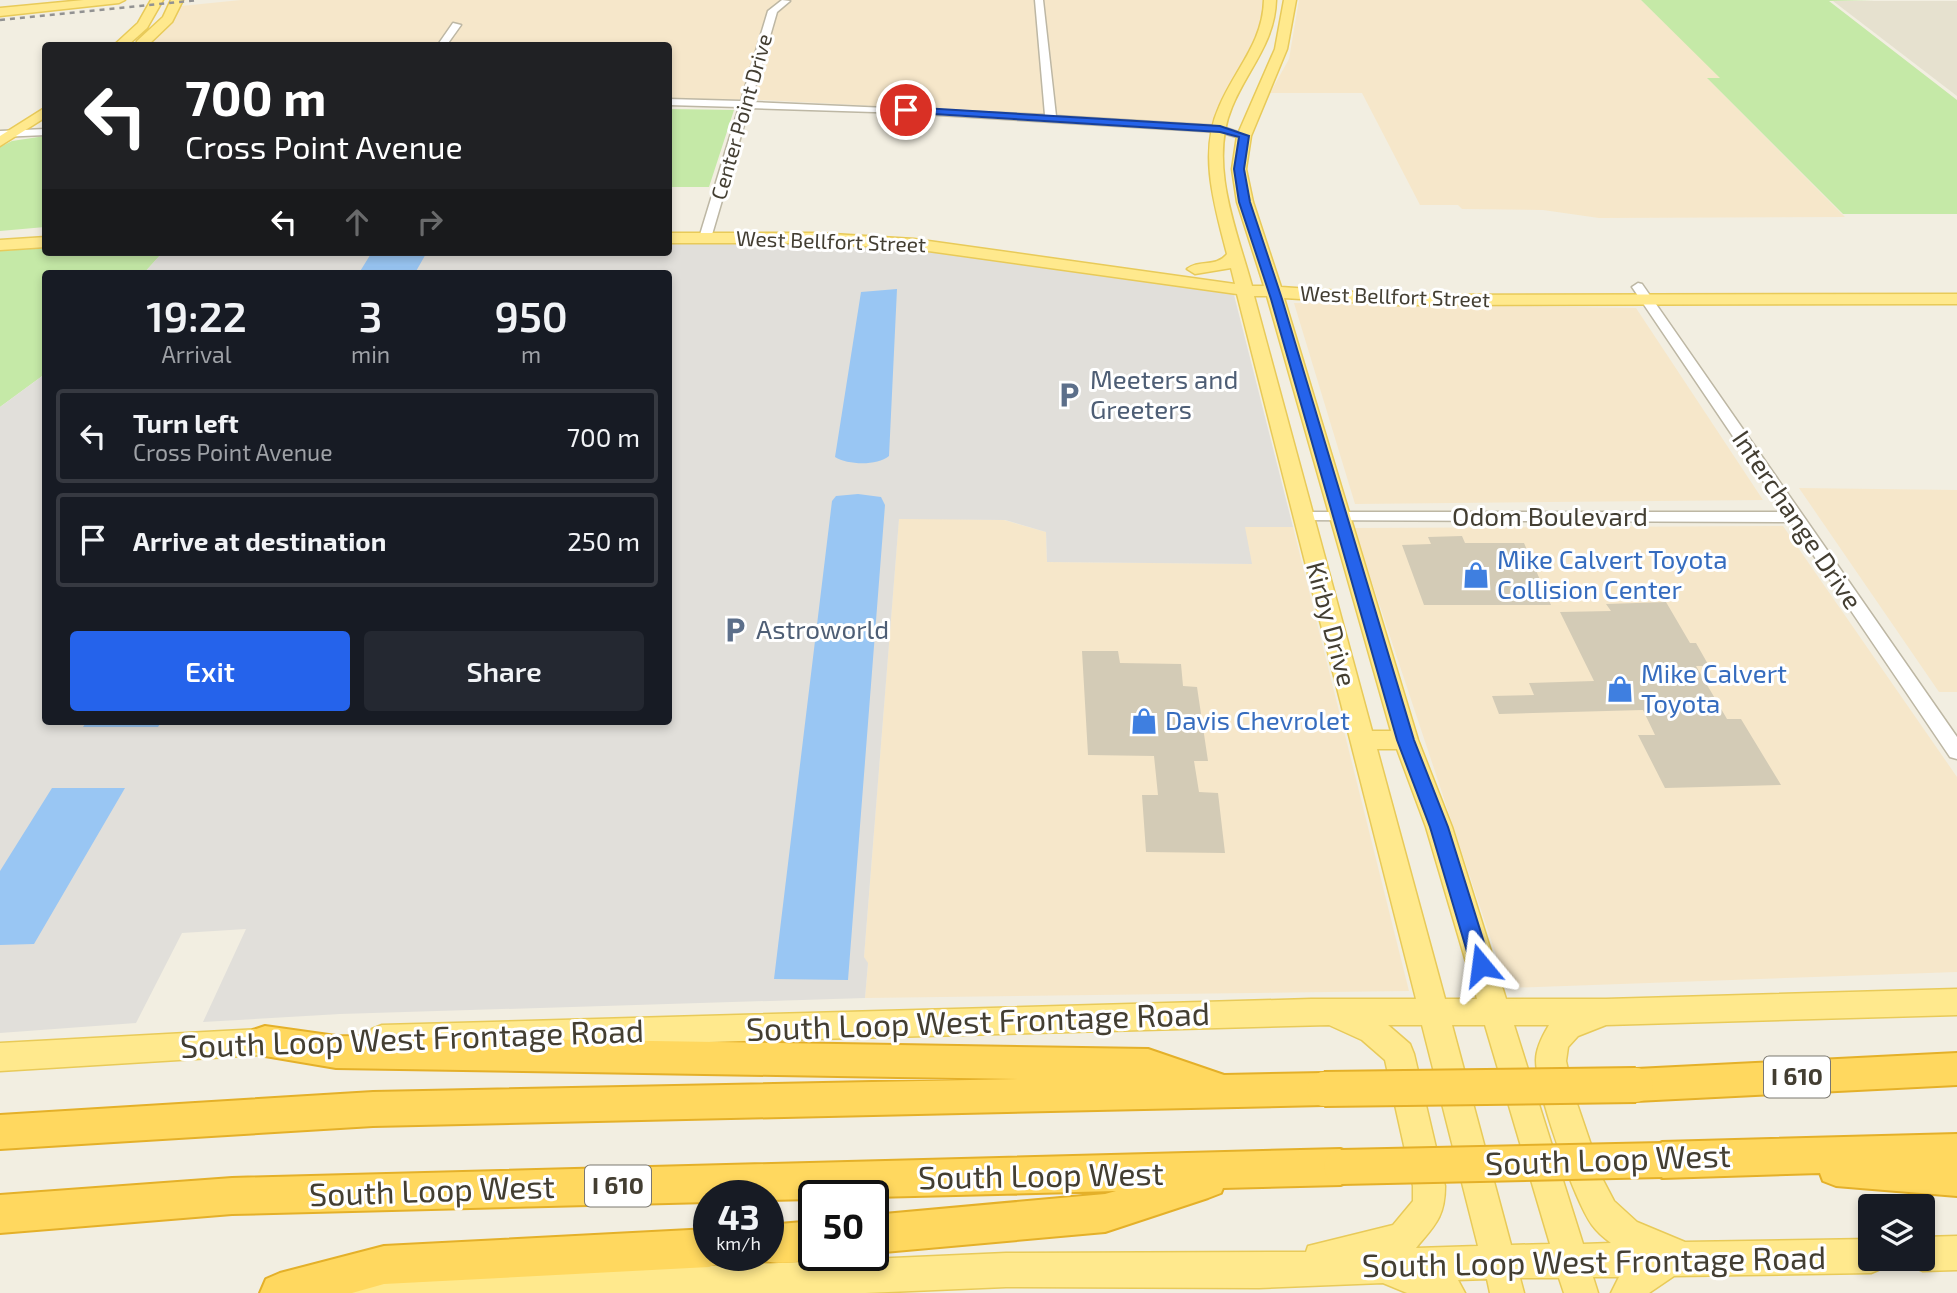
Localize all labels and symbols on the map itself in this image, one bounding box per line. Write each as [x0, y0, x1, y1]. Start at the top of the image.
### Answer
street label: Center Point Drive [705, 31, 776, 202]
pin [876, 80, 936, 140]
street label: West Bellfort Street [736, 225, 926, 256]
street label: West Bellfort Street [1300, 280, 1490, 311]
place label: Meeters and Greeters [1090, 363, 1238, 424]
parking icon: Meeters and Greeters [1054, 380, 1084, 410]
street label: Interchange Drive [1727, 424, 1870, 614]
street label: Odom Boulevard [1452, 500, 1648, 531]
place label: Mike Calvert Toyota Collision Center [1497, 543, 1728, 604]
street label: Kirby Drive [1301, 558, 1364, 689]
shop icon: Mike Calvert Toyota Collision Center [1461, 560, 1491, 590]
place label: Astroworld [756, 613, 889, 644]
parking icon: Astroworld [720, 615, 750, 645]
place label: Mike Calvert Toyota [1641, 657, 1787, 718]
shop icon: Mike Calvert Toyota [1605, 674, 1635, 704]
place label: Davis Chevrolet [1165, 704, 1350, 735]
shop icon: Davis Chevrolet [1129, 706, 1159, 736]
position arrow [1444, 928, 1518, 1002]
street label: South Loop West Frontage Road [745, 993, 1211, 1047]
street label: South Loop West Frontage Road [179, 1010, 645, 1064]
road number: I 610 [1764, 1056, 1830, 1098]
street label: South Loop West [1484, 1135, 1731, 1181]
street label: South Loop West [918, 1153, 1164, 1195]
street label: South Loop West [308, 1166, 555, 1212]
road number: I 610 [585, 1166, 651, 1206]
speed limit sign: 50 [798, 1180, 889, 1271]
street label: South Loop West Frontage Road [1362, 1237, 1826, 1283]

